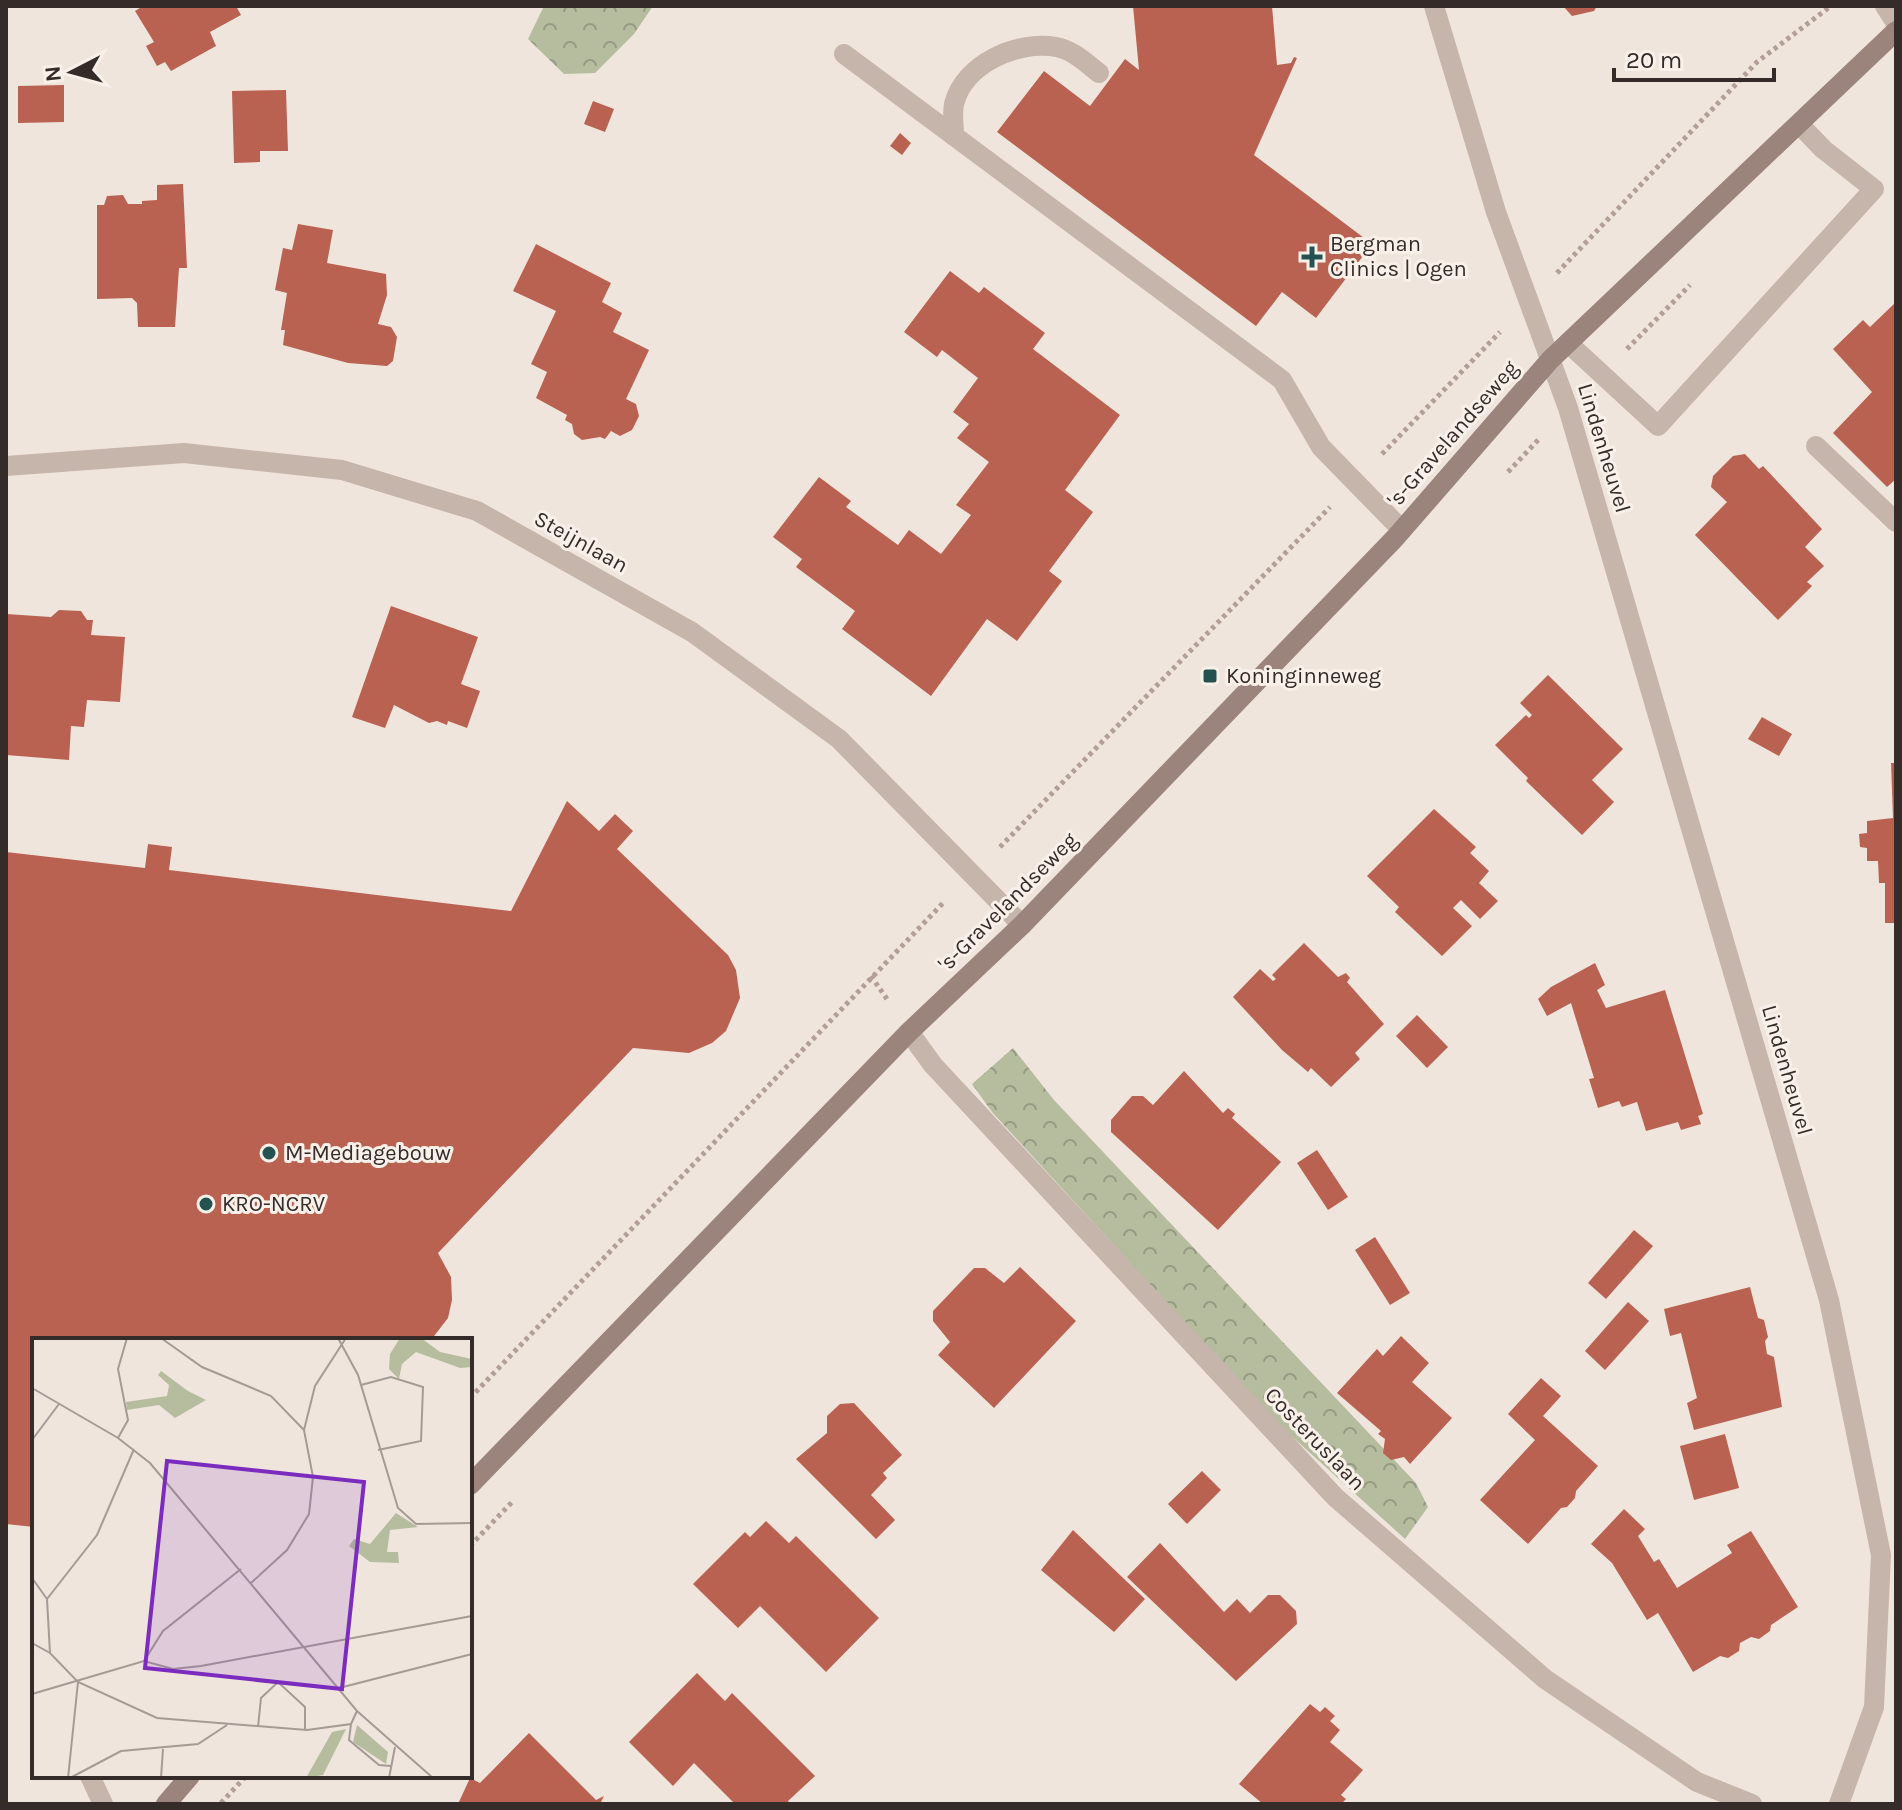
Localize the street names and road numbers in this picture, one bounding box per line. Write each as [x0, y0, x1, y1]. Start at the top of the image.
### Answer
street label: 's-Gravelandseweg [1382, 355, 1524, 513]
street label: Lindenheuvel [1572, 380, 1636, 516]
street label: Steijnlaan [530, 506, 632, 578]
street label: 's-Gravelandseweg [933, 827, 1083, 977]
street label: Lindenheuvel [1756, 1002, 1818, 1138]
street label: Costeruslaan [1259, 1382, 1371, 1496]

